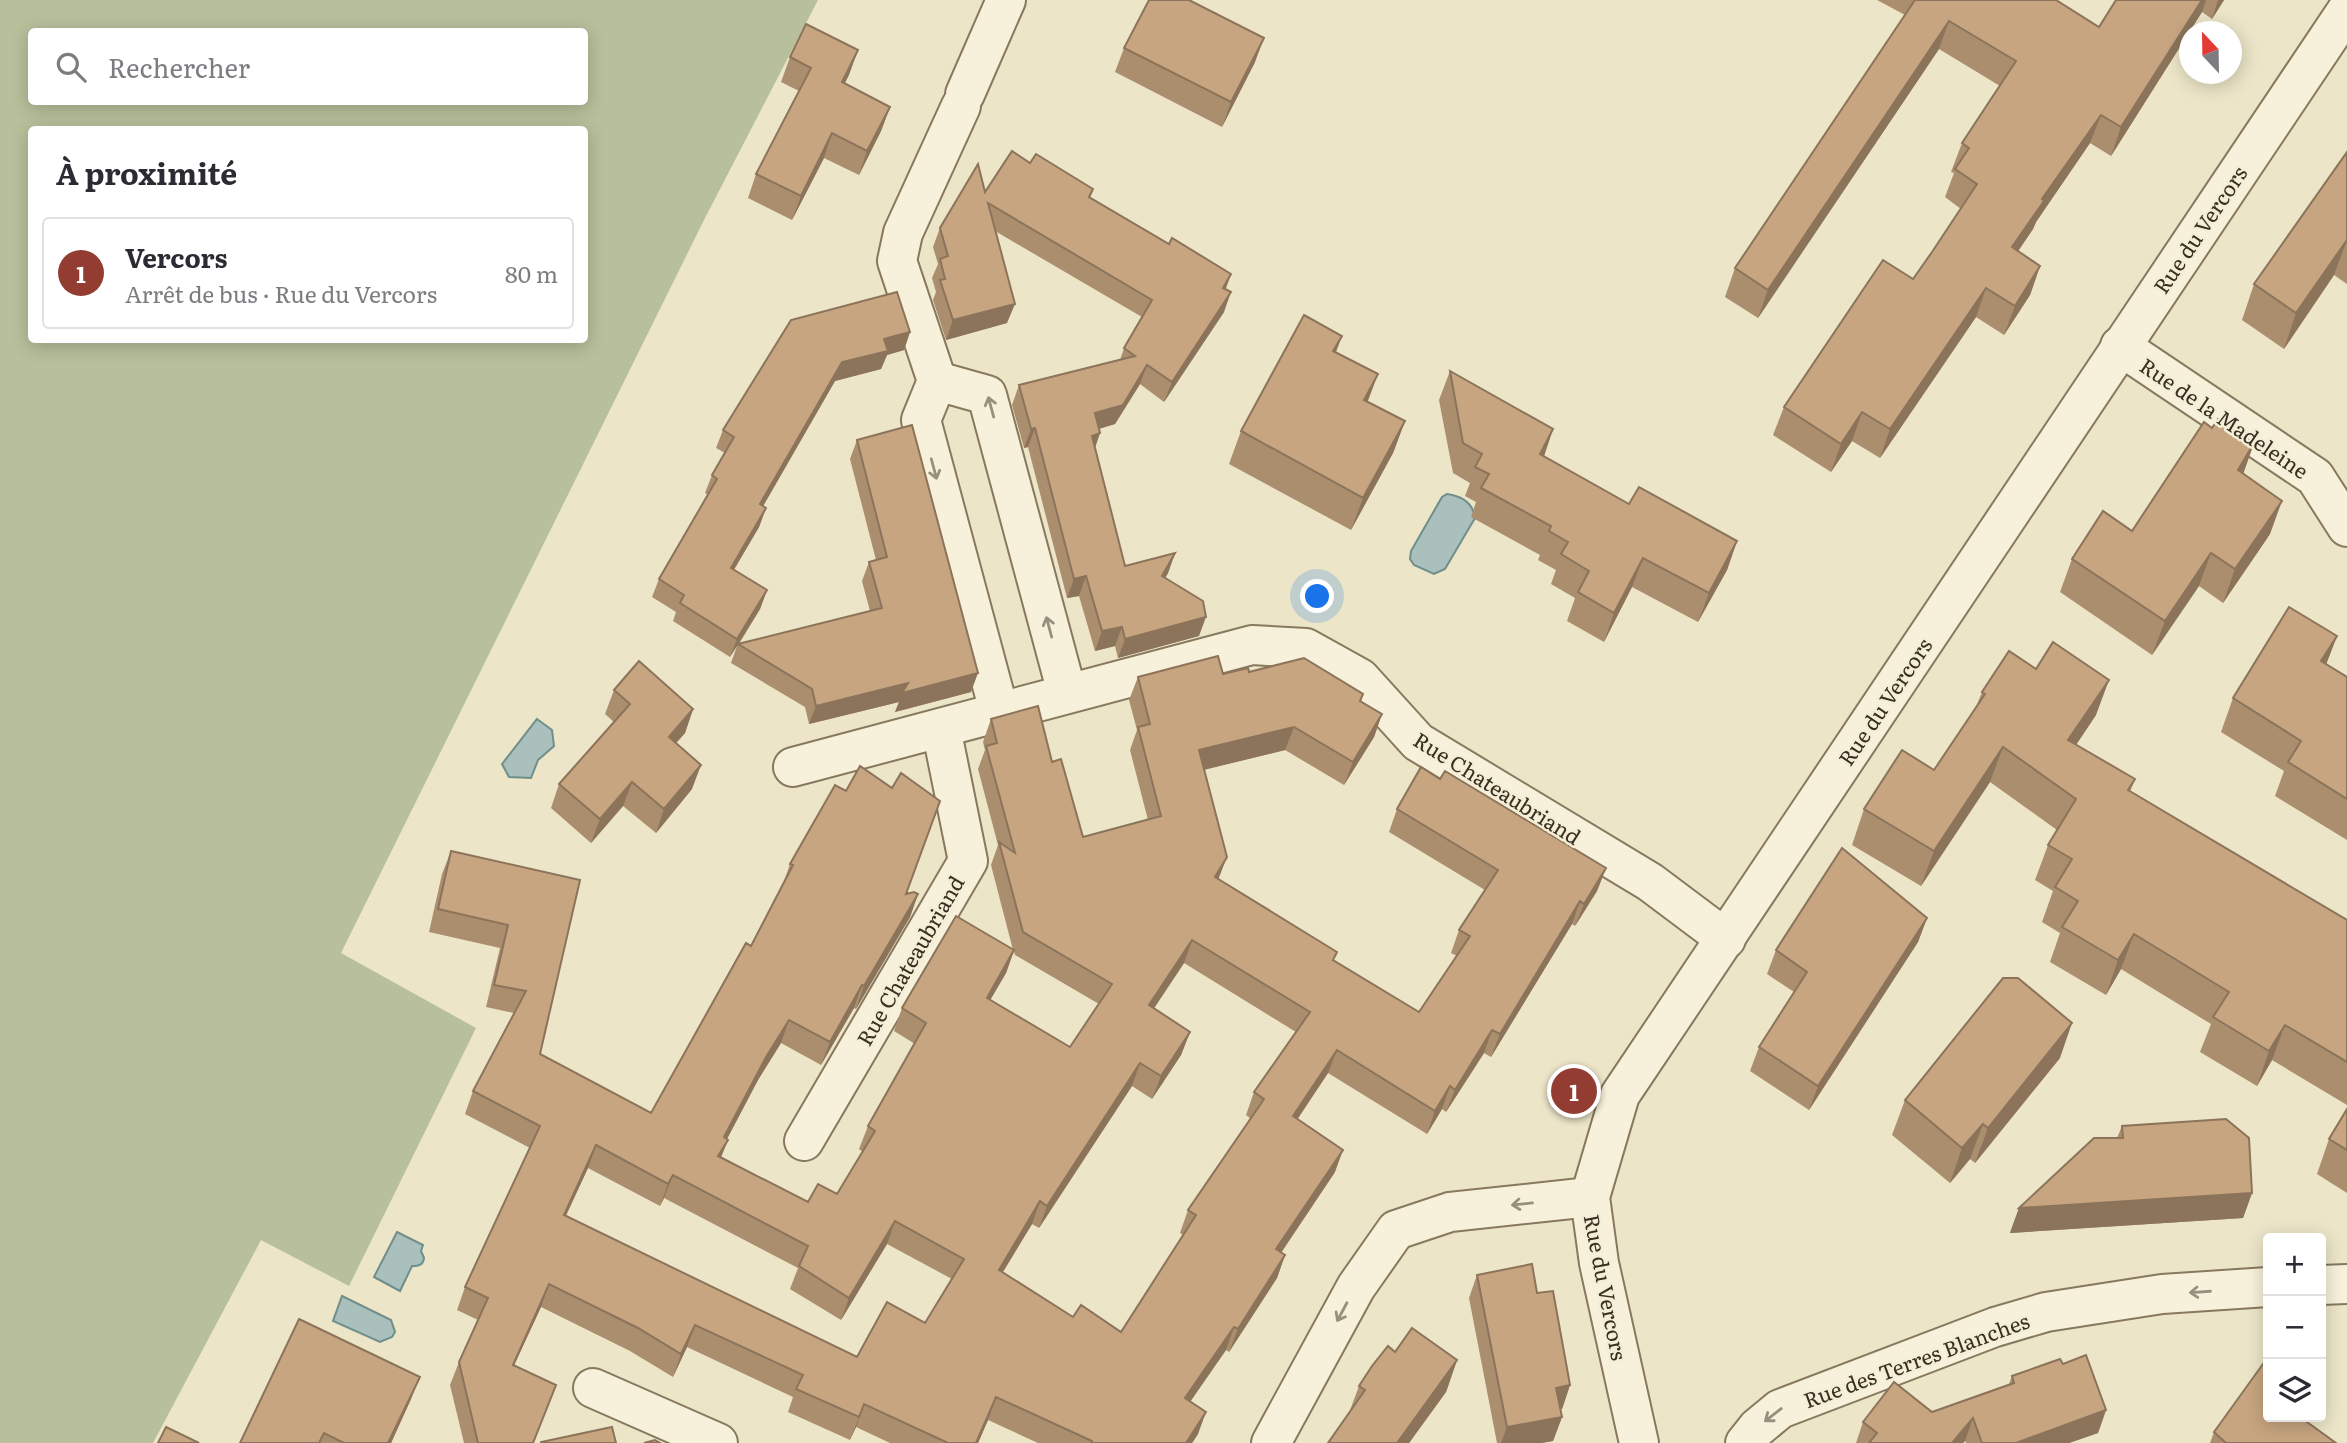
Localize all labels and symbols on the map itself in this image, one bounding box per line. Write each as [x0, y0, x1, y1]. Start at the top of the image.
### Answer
north arrow [2179, 21, 2242, 84]
street label: Rue du Vercors [2145, 159, 2253, 299]
street label: Rue de la Madeleine [2134, 349, 2316, 485]
one-way arrow [983, 396, 996, 418]
one-way arrow [928, 457, 941, 480]
your location [1300, 579, 1334, 613]
one-way arrow [1042, 616, 1055, 638]
street label: Rue du Vercors [1830, 631, 1938, 771]
street label: Rue Chateaubriand [1408, 723, 1588, 851]
street label: Rue Chateaubriand [848, 869, 970, 1051]
pin: 1 [1551, 1065, 1597, 1117]
one-way arrow [1511, 1198, 1534, 1211]
street label: Rue du Vercors [1578, 1211, 1636, 1363]
one-way arrow [2189, 1285, 2212, 1298]
one-way arrow [1335, 1301, 1348, 1322]
street label: Rue des Terres Blanches [1799, 1304, 2033, 1414]
one-way arrow [1765, 1408, 1783, 1423]

